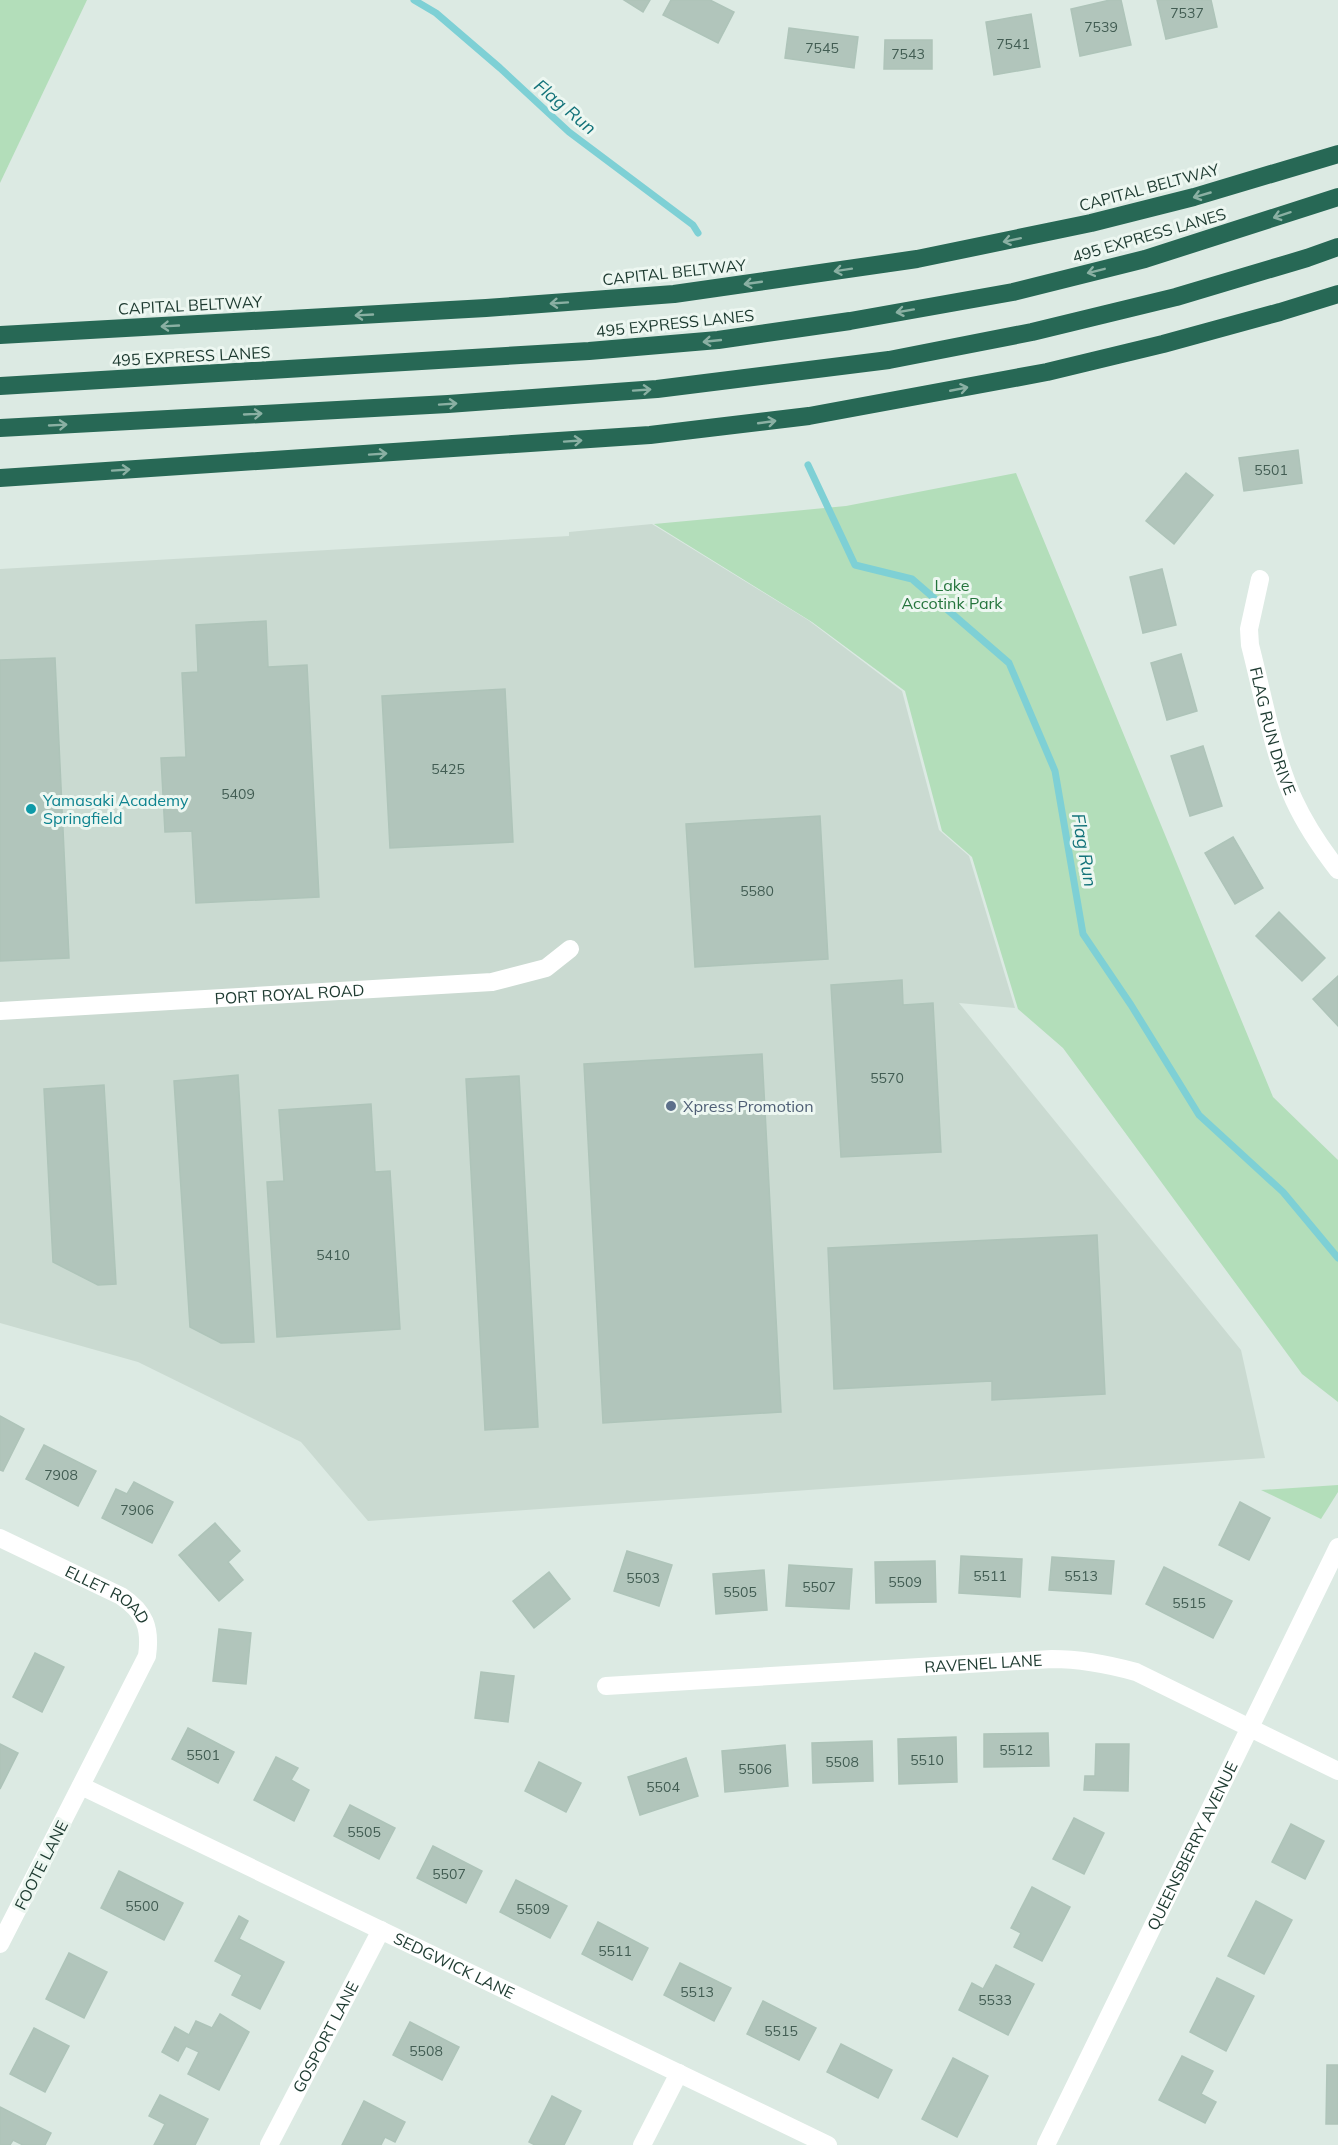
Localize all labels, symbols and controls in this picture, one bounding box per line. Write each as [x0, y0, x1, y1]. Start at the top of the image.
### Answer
house number: 7537 [1170, 4, 1204, 22]
house number: 7539 [1084, 18, 1118, 36]
house number: 7541 [996, 35, 1030, 53]
house number: 7545 [805, 39, 839, 57]
house number: 7543 [891, 45, 925, 63]
water label: Flag Run [530, 74, 601, 139]
street label: CAPITAL BELTWAY [1077, 159, 1222, 215]
one-way arrow [1192, 190, 1211, 201]
street label: 495 EXPRESS LANES [1070, 203, 1228, 267]
one-way arrow [1273, 210, 1292, 221]
one-way arrow [1003, 235, 1022, 246]
street label: CAPITAL BELTWAY [601, 254, 747, 289]
one-way arrow [834, 265, 853, 276]
one-way arrow [1087, 266, 1106, 278]
one-way arrow [743, 278, 763, 289]
street label: CAPITAL BELTWAY [117, 291, 263, 319]
one-way arrow [549, 298, 569, 309]
street label: 495 EXPRESS LANES [595, 305, 755, 341]
one-way arrow [896, 306, 915, 317]
one-way arrow [355, 309, 375, 320]
one-way arrow [160, 320, 180, 331]
one-way arrow [703, 335, 723, 346]
street label: 495 EXPRESS LANES [111, 342, 271, 370]
one-way arrow [949, 383, 968, 394]
one-way arrow [632, 384, 652, 395]
one-way arrow [437, 399, 457, 410]
one-way arrow [243, 408, 263, 419]
one-way arrow [756, 416, 776, 427]
one-way arrow [48, 419, 68, 430]
one-way arrow [562, 435, 582, 446]
one-way arrow [368, 448, 388, 459]
house number: 5501 [1254, 461, 1288, 479]
one-way arrow [111, 465, 131, 476]
park label: Lake Accotink Park [901, 575, 1003, 613]
street label: FLAG RUN DRIVE [1246, 665, 1301, 798]
house number: 5425 [431, 760, 465, 778]
house number: 5409 [221, 785, 255, 803]
place label: Yamasaki Academy Springfield [42, 790, 189, 828]
marker: Yamasaki Academy Springfield [24, 802, 38, 816]
water label: Flag Run [1067, 811, 1102, 888]
house number: 5580 [740, 882, 774, 900]
street label: PORT ROYAL ROAD [214, 980, 365, 1008]
house number: 5570 [870, 1069, 904, 1087]
place label: Xpress Promotion [683, 1096, 814, 1116]
marker: Xpress Promotion [664, 1099, 678, 1113]
house number: 5410 [316, 1246, 350, 1264]
house number: 7908 [44, 1466, 78, 1484]
house number: 7906 [120, 1501, 154, 1519]
street label: ELLET ROAD [62, 1561, 154, 1627]
house number: 5511 [973, 1567, 1007, 1585]
house number: 5513 [1064, 1567, 1098, 1585]
house number: 5503 [626, 1569, 660, 1587]
house number: 5509 [888, 1573, 922, 1591]
house number: 5507 [802, 1578, 836, 1596]
house number: 5505 [723, 1583, 757, 1601]
house number: 5515 [1172, 1594, 1206, 1612]
street label: RAVENEL LANE [924, 1650, 1043, 1677]
house number: 5512 [999, 1741, 1033, 1759]
house number: 5501 [186, 1746, 220, 1764]
house number: 5510 [910, 1751, 944, 1769]
house number: 5508 [825, 1753, 859, 1771]
street label: QUEENSBERRY AVENUE [1142, 1758, 1242, 1934]
house number: 5506 [738, 1760, 772, 1778]
house number: 5504 [646, 1778, 680, 1796]
street label: FOOTE LANE [10, 1817, 72, 1913]
house number: 5505 [347, 1823, 381, 1841]
house number: 5507 [432, 1865, 466, 1883]
house number: 5500 [125, 1897, 159, 1915]
house number: 5509 [516, 1900, 550, 1918]
street label: SEDGWICK LANE [390, 1928, 518, 2003]
house number: 5511 [598, 1942, 632, 1960]
street label: GOSPORT LANE [288, 1978, 363, 2096]
house number: 5513 [680, 1983, 714, 2001]
house number: 5533 [978, 1991, 1012, 2009]
house number: 5515 [764, 2022, 798, 2040]
house number: 5508 [409, 2042, 443, 2060]

